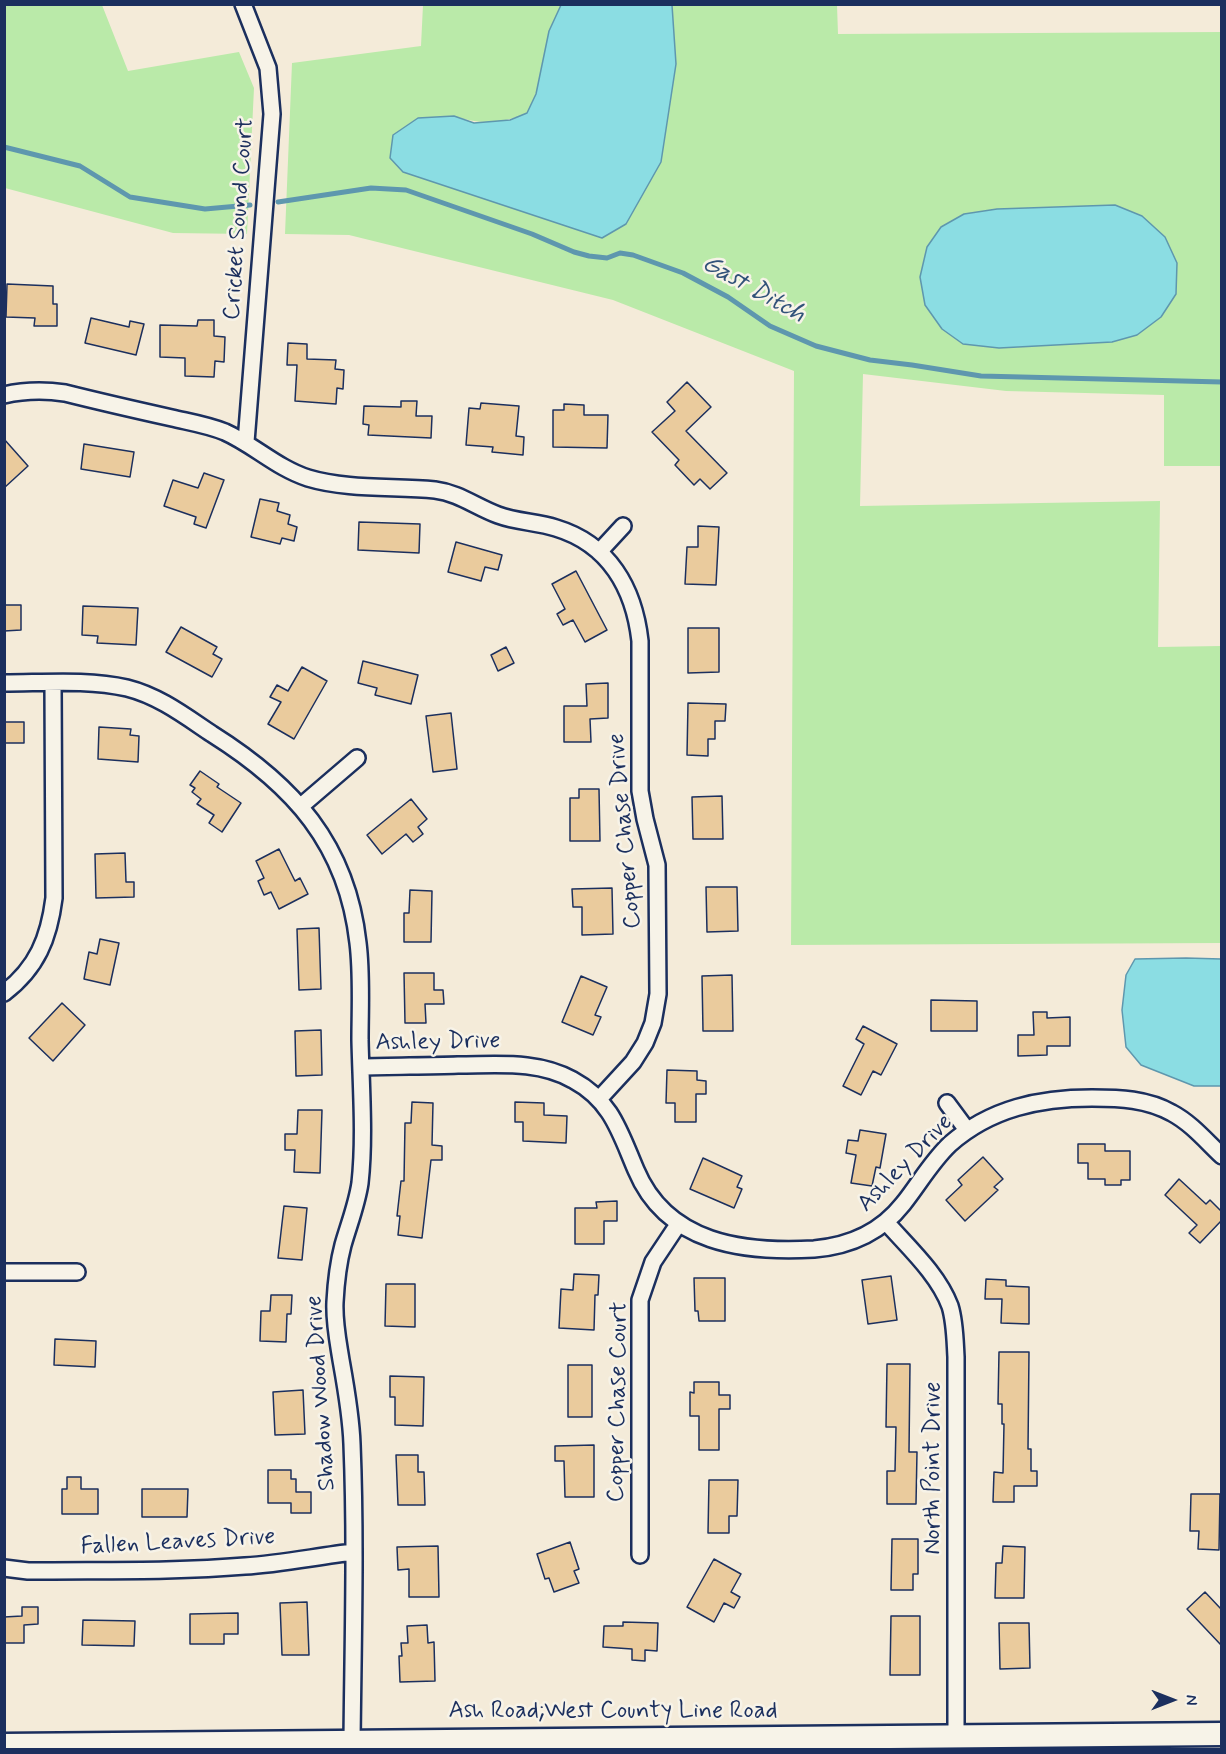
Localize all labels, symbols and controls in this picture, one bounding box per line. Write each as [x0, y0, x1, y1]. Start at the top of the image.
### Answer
street label: Cricket Sound Court [219, 117, 261, 321]
water label: Gast Ditch [696, 249, 810, 331]
street label: Copper Chase Drive [603, 732, 649, 930]
street label: Ashley Drive [375, 1028, 501, 1058]
street label: Ashley Drive [852, 1109, 960, 1219]
street label: Shadow Wood Drive [301, 1294, 343, 1492]
street label: Copper Chase Court [603, 1301, 635, 1503]
street label: North Point Drive [920, 1381, 948, 1555]
street label: Fallen Leaves Drive [80, 1524, 276, 1562]
north arrow [1142, 1670, 1202, 1730]
text: N [1180, 1695, 1201, 1705]
street label: Ash Road;West County Line Road [448, 1698, 778, 1726]

